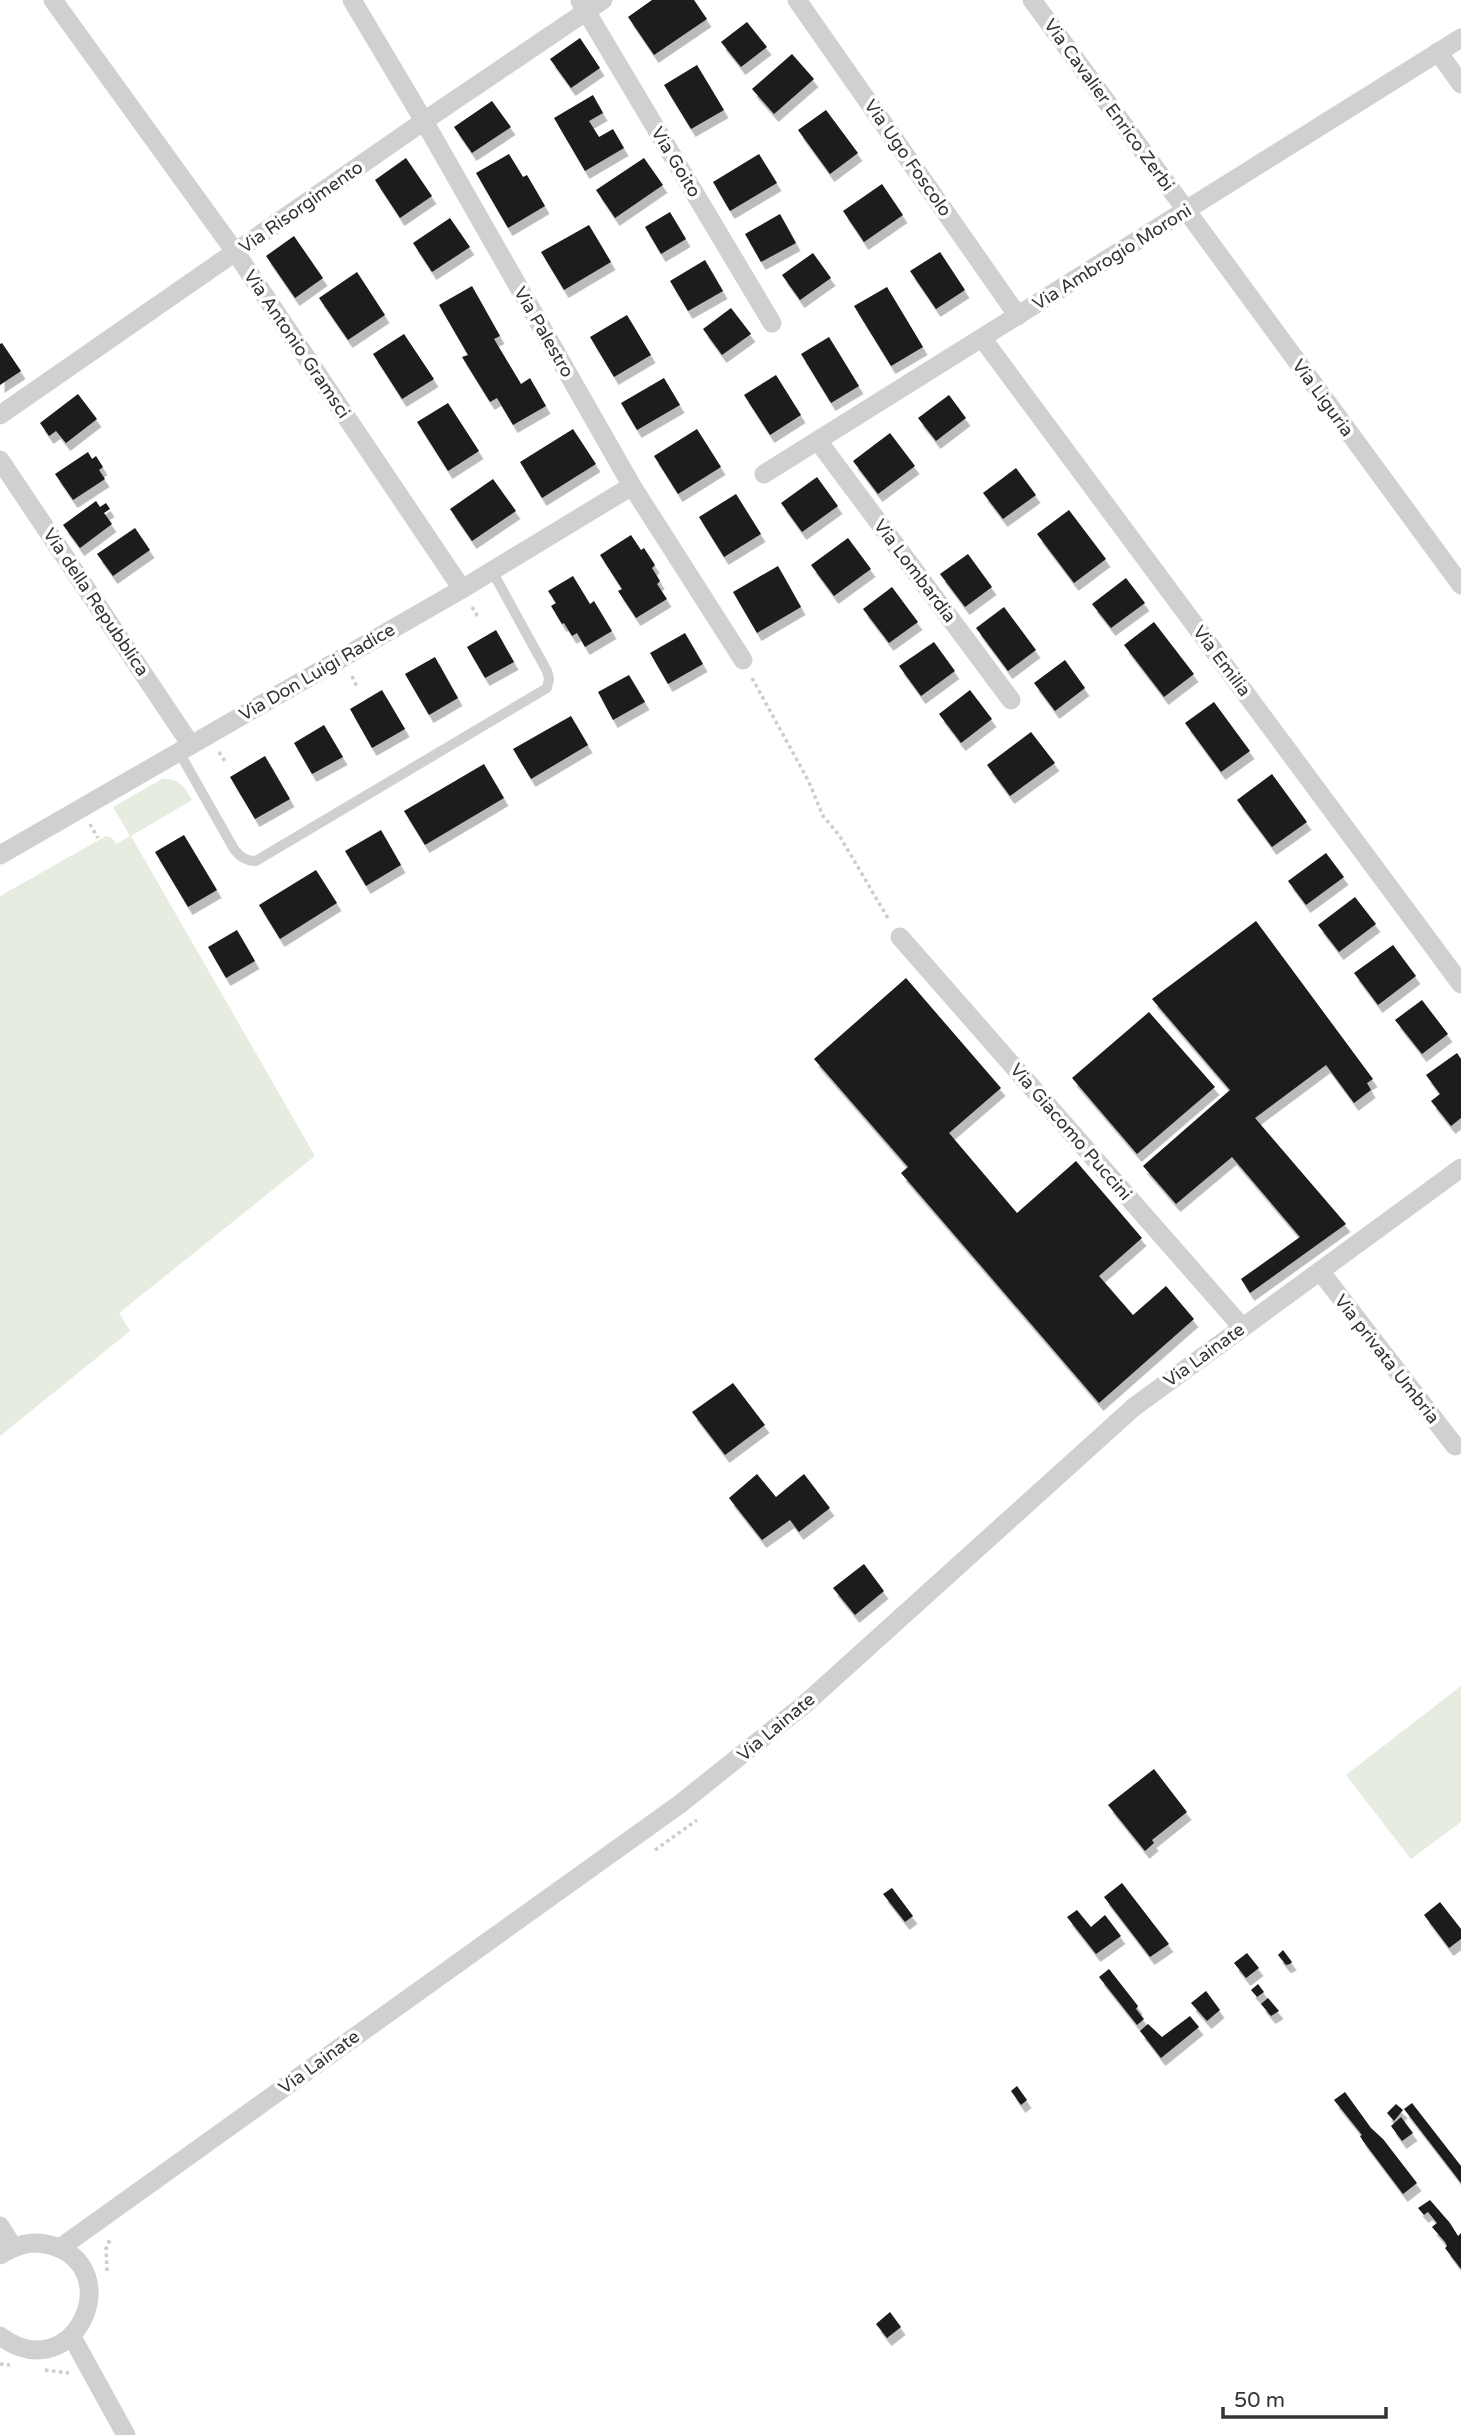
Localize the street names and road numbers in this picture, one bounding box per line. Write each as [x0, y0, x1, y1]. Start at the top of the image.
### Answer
street label: Via Cavalier Enrico Zerbi [1039, 15, 1179, 195]
street label: Via Ugo Foscolo [860, 95, 957, 221]
street label: Via Goito [646, 123, 706, 201]
street label: Via Risorgimento [235, 156, 367, 258]
street label: Via Ambrogio Moroni [1029, 199, 1195, 315]
street label: Via Antonio Gramsci [239, 266, 355, 422]
street label: Via Palestro [509, 283, 579, 381]
street label: Via Liguria [1288, 355, 1358, 441]
street label: Via Lombardia [869, 515, 961, 627]
street label: Via della Repubblica [38, 524, 154, 680]
street label: Via Don Luigi Radice [235, 618, 399, 726]
street label: Via Emilia [1188, 621, 1256, 701]
street label: Via Giacomo Puccini [1005, 1059, 1137, 1205]
street label: Via privata Umbria [1330, 1290, 1444, 1428]
street label: Via Lainate [1159, 1318, 1249, 1392]
street label: Via Lainate [733, 1688, 819, 1766]
street label: Via Lainate [274, 2025, 364, 2099]

